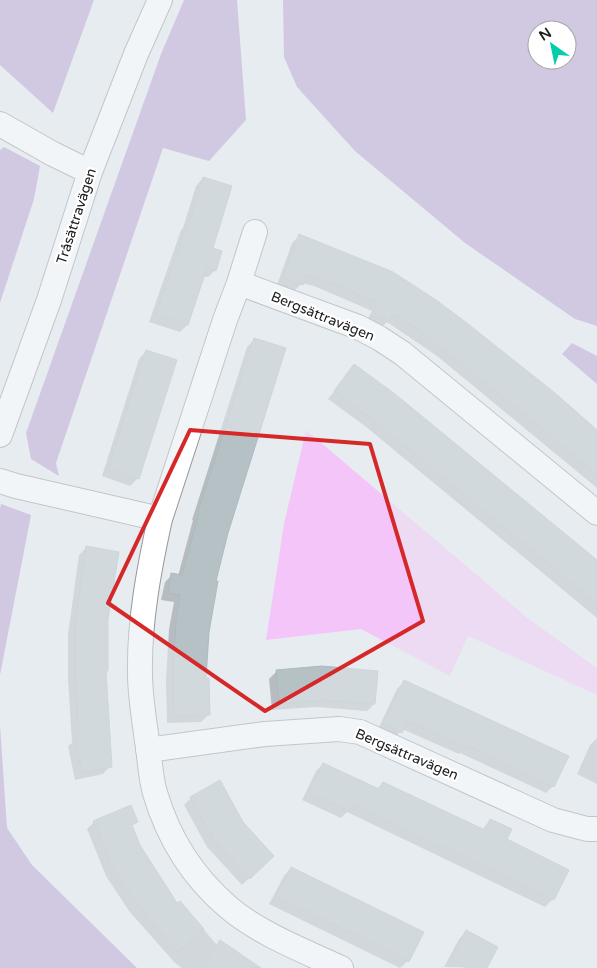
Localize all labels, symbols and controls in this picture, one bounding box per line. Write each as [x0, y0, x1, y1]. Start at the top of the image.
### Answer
north arrow [527, 20, 577, 70]
text: N [536, 24, 555, 45]
street label: Tråsättravägen [53, 166, 100, 266]
street label: Bergsättravägen [269, 288, 377, 345]
street label: Bergsättravägen [353, 725, 461, 784]

